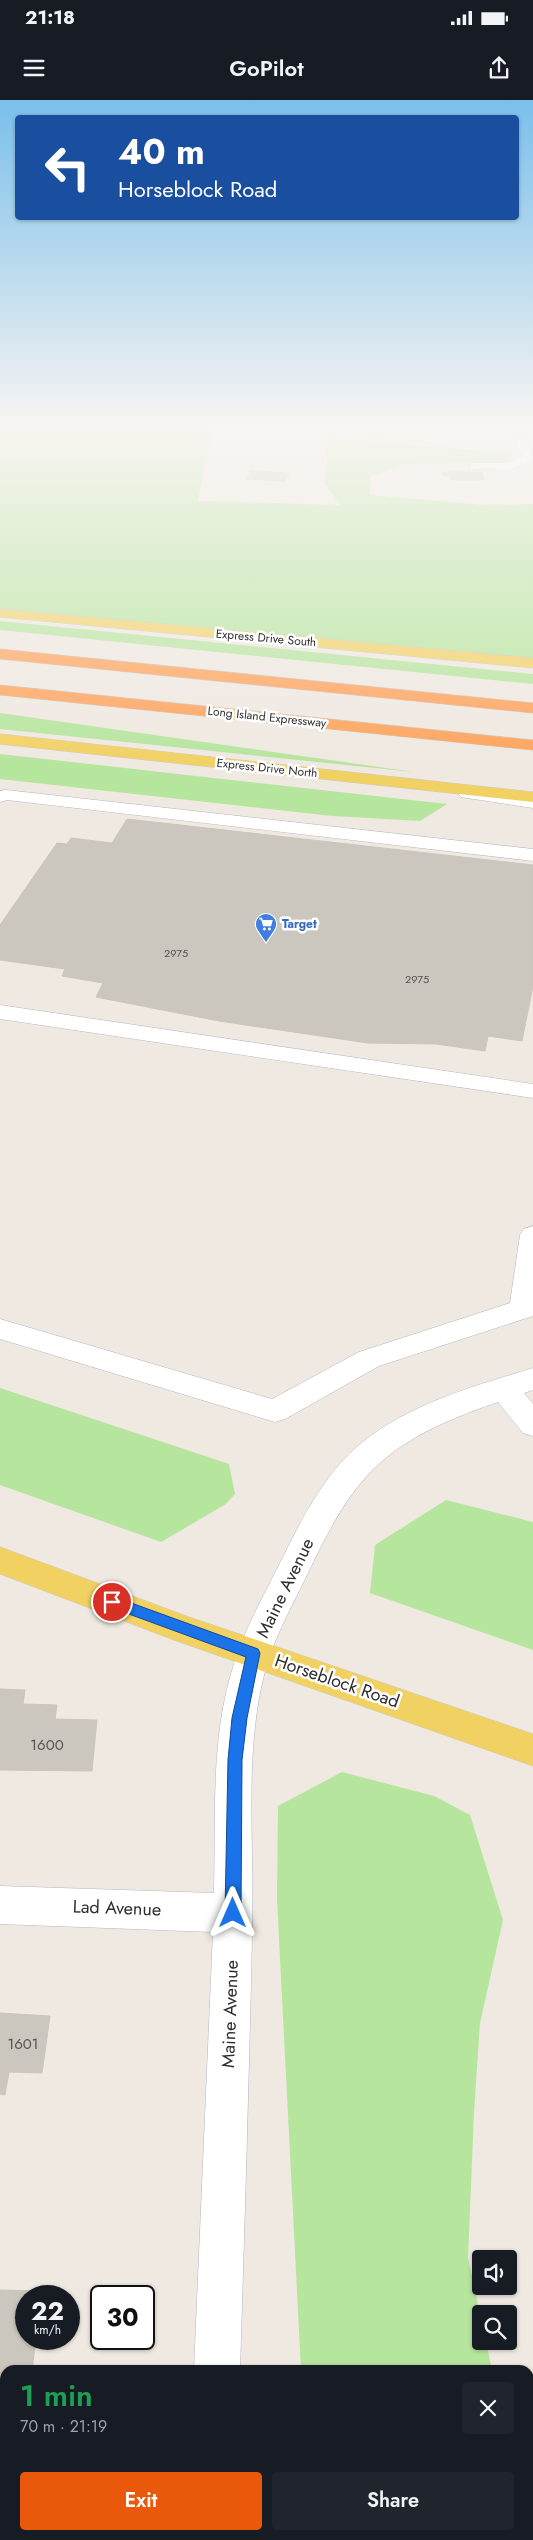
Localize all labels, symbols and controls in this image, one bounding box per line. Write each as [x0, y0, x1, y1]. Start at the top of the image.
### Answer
text: 21:18 [25, 4, 75, 31]
text: GoPilot [229, 52, 304, 84]
icon: menu [20, 54, 48, 82]
icon: share [485, 54, 513, 82]
text: 40 m [118, 127, 205, 177]
icon: left [35, 135, 100, 200]
text: Horseblock Road [118, 173, 277, 205]
street label: Express Drive South [215, 625, 317, 651]
street label: Long Island Expressway [207, 702, 328, 732]
street label: Express Drive North [216, 754, 318, 782]
supermarket icon: Target [254, 912, 278, 943]
place label: Target [282, 915, 317, 933]
house number: 2975 [164, 945, 188, 961]
house number: 2975 [405, 971, 429, 987]
street label: Maine Avenue [250, 1534, 320, 1642]
pin [91, 1581, 133, 1623]
icon: arrive [98, 1588, 126, 1616]
street label: Horseblock Road [271, 1647, 403, 1715]
house number: 1600 [30, 1734, 64, 1756]
position arrow [206, 1886, 258, 1938]
street label: Lad Avenue [72, 1893, 162, 1923]
street label: Maine Avenue [215, 1960, 245, 2068]
house number: 1601 [7, 2033, 39, 2055]
map controls [472, 2250, 517, 2350]
button: sound [472, 2250, 517, 2295]
speed limit sign: 30 [90, 2285, 155, 2350]
text: 22 [31, 2293, 64, 2329]
button: search [472, 2305, 517, 2350]
text: km/h [34, 2321, 61, 2339]
text: 1 min [20, 2374, 93, 2417]
button: close [462, 2382, 514, 2434]
text: 70 m · 21:19 [20, 2415, 107, 2438]
button: Exit [20, 2472, 262, 2530]
button: Share [272, 2472, 514, 2530]

